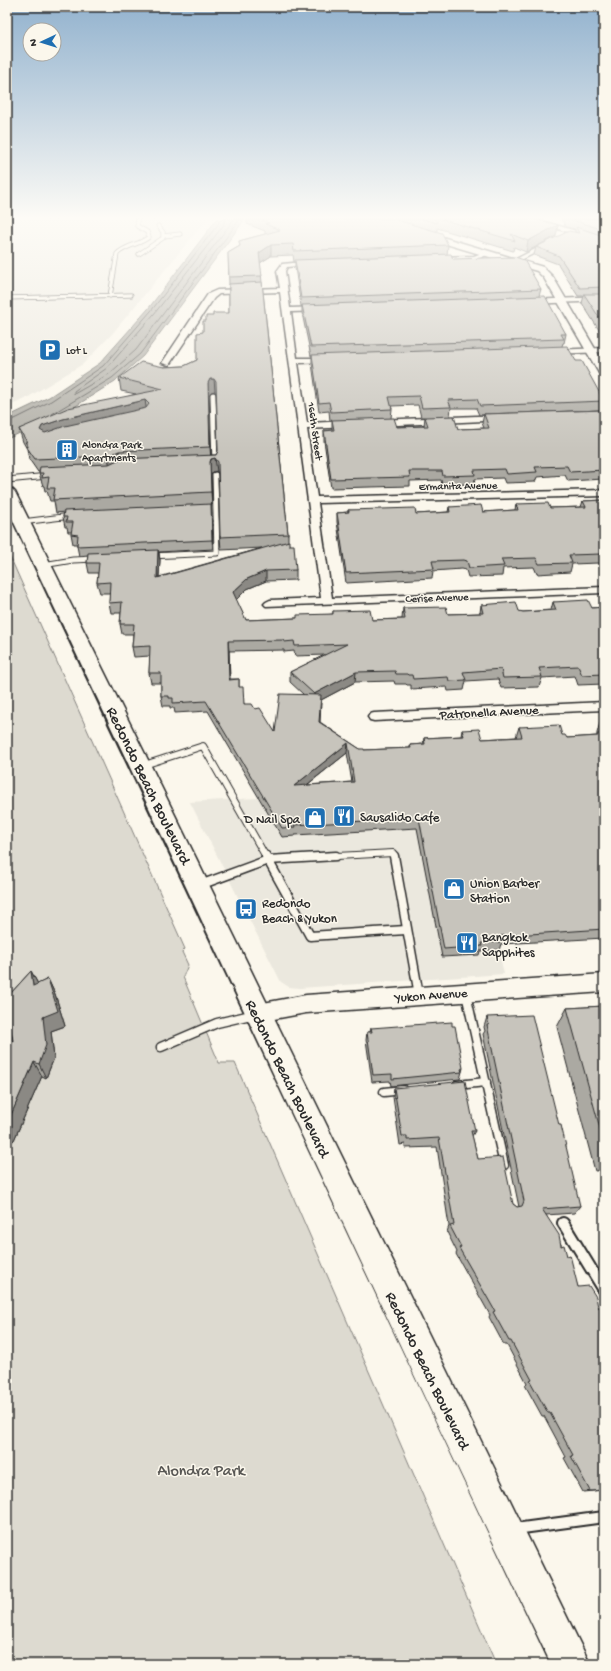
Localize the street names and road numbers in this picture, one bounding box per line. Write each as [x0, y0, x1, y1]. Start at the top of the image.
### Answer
street label: 166th Street [304, 401, 324, 462]
street label: Ermanita Avenue [419, 480, 498, 494]
street label: Cerise Avenue [405, 592, 469, 606]
street label: Patronella Avenue [438, 703, 539, 724]
street label: Redondo Beach Boulevard [100, 704, 194, 870]
street label: Yukon Avenue [393, 986, 468, 1007]
street label: Redondo Beach Boulevard [239, 997, 333, 1163]
street label: Redondo Beach Boulevard [379, 1289, 473, 1455]

